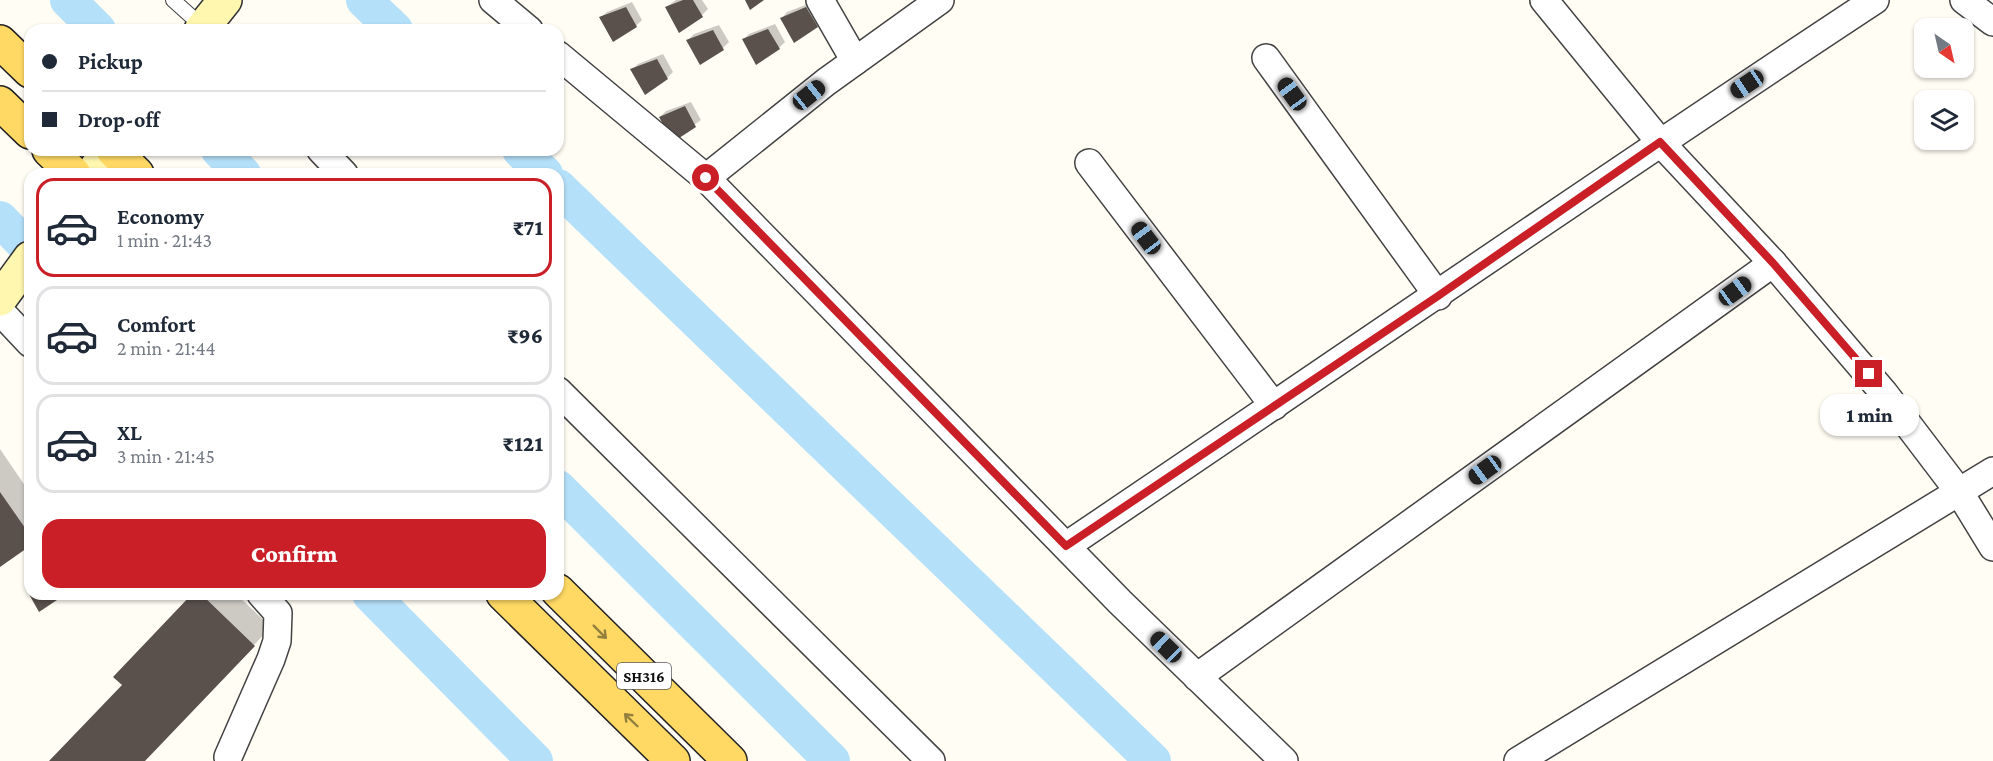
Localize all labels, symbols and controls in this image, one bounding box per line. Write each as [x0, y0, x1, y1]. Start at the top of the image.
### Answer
north arrow [1914, 18, 1974, 78]
map controls [1914, 18, 1974, 150]
text: Pickup [78, 49, 143, 74]
car [1727, 66, 1767, 102]
car [1274, 74, 1310, 114]
car [789, 77, 829, 113]
button: layers [1914, 90, 1974, 150]
text: Drop-off [78, 107, 160, 132]
route start [692, 164, 719, 191]
icon: car [45, 201, 99, 255]
text: Economy [117, 204, 204, 229]
text: ₹71 [512, 215, 543, 240]
car [1128, 218, 1164, 258]
text: 1 min · 21:43 [117, 229, 212, 251]
car [1715, 273, 1755, 309]
icon: car [45, 309, 99, 363]
text: Comfort [117, 312, 195, 337]
text: ₹96 [507, 323, 543, 348]
text: 2 min · 21:44 [117, 337, 216, 359]
route end [1855, 360, 1882, 387]
callout: 1 min [1820, 395, 1918, 437]
text: 1 min [1846, 404, 1893, 426]
icon: car [45, 417, 99, 471]
text: XL [117, 420, 142, 445]
text: ₹121 [502, 431, 543, 456]
text: 3 min · 21:45 [117, 445, 215, 467]
car [1465, 452, 1505, 488]
button: Confirm [42, 519, 546, 588]
one-way arrow [592, 624, 607, 639]
car [1147, 628, 1185, 666]
road number: SH316 [617, 663, 671, 689]
one-way arrow [624, 713, 639, 727]

